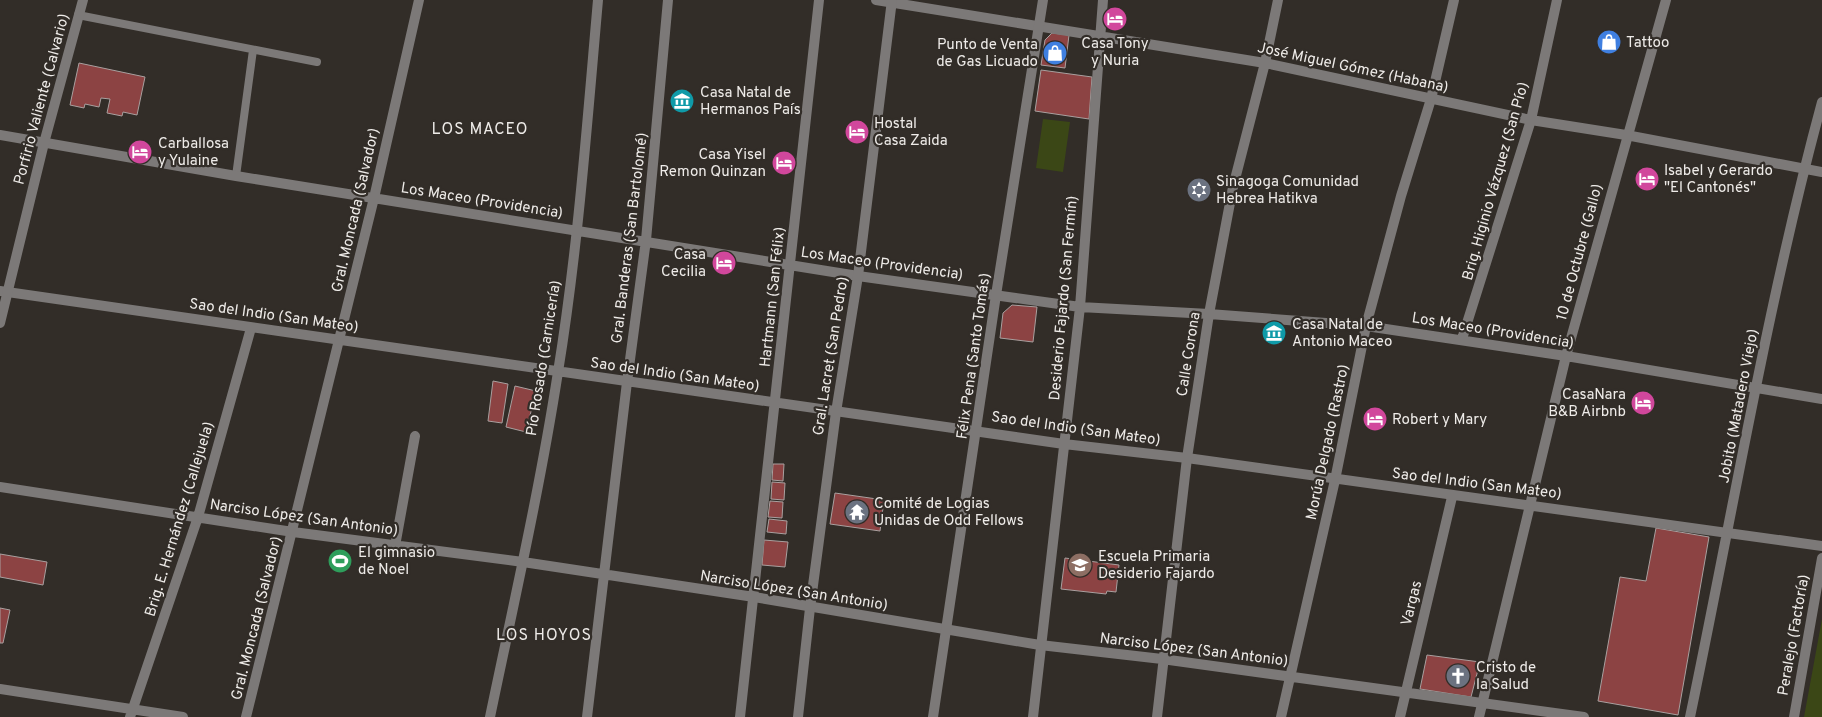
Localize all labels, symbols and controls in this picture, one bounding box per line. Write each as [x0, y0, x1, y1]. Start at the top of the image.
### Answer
hotel icon: Casa Tony y Nuria [1102, 6, 1128, 32]
street label: Porfirio Valiente (Calvario) [10, 12, 74, 187]
shop icon: Tattoo [1596, 29, 1622, 55]
place label: Tattoo [1626, 34, 1669, 53]
place label: Casa Tony y Nuria [1081, 35, 1149, 71]
place label: Punto de Venta de Gas Licuado [936, 36, 1038, 72]
street label: José Miguel Gómez (Habana) [1255, 39, 1450, 98]
shop icon: Punto de Venta de Gas Licuado [1042, 40, 1068, 66]
street label: Brig. Higinio Vázquez (San Pío) [1459, 80, 1534, 283]
place label: Casa Natal de Hermanos País [700, 84, 801, 120]
museum icon: Casa Natal de Hermanos País [669, 88, 695, 114]
place label: Hostal Casa Zaida [874, 115, 948, 151]
hotel icon: Hostal Casa Zaida [844, 119, 870, 145]
district label: LOS MACEO [432, 120, 528, 140]
street label: Gral. Moncada (Salvador) [328, 126, 385, 294]
street label: Gral. Banderas (San Bartolomé) [608, 132, 653, 345]
place label: Carballosa y Yulaine [158, 135, 229, 171]
hotel icon: Carballosa y Yulaine [127, 139, 153, 165]
place label: Casa Yisel Remon Quinzan [659, 146, 766, 182]
hotel icon: Casa Yisel Remon Quinzan [771, 150, 797, 176]
place label: Isabel y Gerardo "El Cantonés" [1664, 162, 1773, 198]
hotel icon: Isabel y Gerardo "El Cantonés" [1634, 166, 1660, 192]
place label: Sinagoga Comunidad Hebrea Hatikva [1216, 173, 1359, 209]
synagogue icon: Sinagoga Comunidad Hebrea Hatikva [1186, 177, 1212, 203]
street label: Los Maceo (Providencia) [399, 179, 564, 224]
street label: 10 de Octubre (Gallo) [1553, 182, 1608, 323]
street label: Desiderio Fajardo (San Fermín) [1046, 195, 1083, 401]
street label: Hartmann (San Félix) [757, 226, 790, 368]
street label: Los Maceo (Providencia) [799, 244, 964, 285]
place label: Casa Cecilia [661, 246, 706, 282]
hotel icon: Casa Cecilia [711, 250, 737, 276]
street label: Félix Pena (Santo Tomás) [953, 272, 996, 441]
street label: Gral. Lacret (San Pedro) [810, 275, 853, 437]
street label: Pío Rosado (Carnicería) [523, 279, 566, 437]
street label: Sao del Indio (San Mateo) [188, 295, 360, 338]
street label: Los Maceo (Providencia) [1410, 309, 1575, 354]
street label: Calle Corona [1173, 311, 1206, 398]
place label: Casa Natal de Antonio Maceo [1292, 316, 1392, 352]
museum icon: Casa Natal de Antonio Maceo [1261, 320, 1287, 346]
street label: Jobito (Matadero Viejo) [1715, 328, 1764, 485]
street label: Sao del Indio (San Mateo) [589, 354, 761, 397]
street label: Morúa Delgado (Rastro) [1303, 363, 1354, 522]
place label: CasaNara B&B Airbnb [1548, 386, 1626, 422]
hotel icon: CasaNara B&B Airbnb [1630, 390, 1656, 416]
hotel icon: Robert y Mary [1362, 406, 1388, 432]
street label: Sao del Indio (San Mateo) [990, 408, 1162, 451]
place label: Robert y Mary [1392, 411, 1487, 430]
street label: Brig. E. Hernández (Callejuela) [142, 420, 219, 619]
street label: Sao del Indio (San Mateo) [1391, 465, 1563, 504]
place label: Comité de Logias Unidas de Odd Fellows [874, 495, 1024, 531]
street label: Narciso López (San Antonio) [208, 496, 399, 541]
temple icon: Comité de Logias Unidas de Odd Fellows [844, 499, 870, 525]
street label: Gral. Moncada (Salvador) [228, 535, 287, 702]
place label: El gimnasio de Noel [358, 544, 435, 580]
sports icon: El gimnasio de Noel [327, 548, 353, 574]
place label: Escuela Primaria Desiderio Fajardo [1098, 548, 1215, 584]
school or university icon: Escuela Primaria Desiderio Fajardo [1067, 552, 1093, 578]
street label: Narciso López (San Antonio) [699, 567, 889, 616]
street label: Peralejo (Factoría) [1774, 573, 1814, 697]
street label: Vargas [1398, 579, 1427, 628]
district label: LOS HOYOS [496, 626, 592, 646]
street label: Narciso López (San Antonio) [1098, 629, 1289, 671]
place label: Cristo de la Salud [1476, 659, 1536, 695]
church icon: Cristo de la Salud [1445, 663, 1471, 689]

